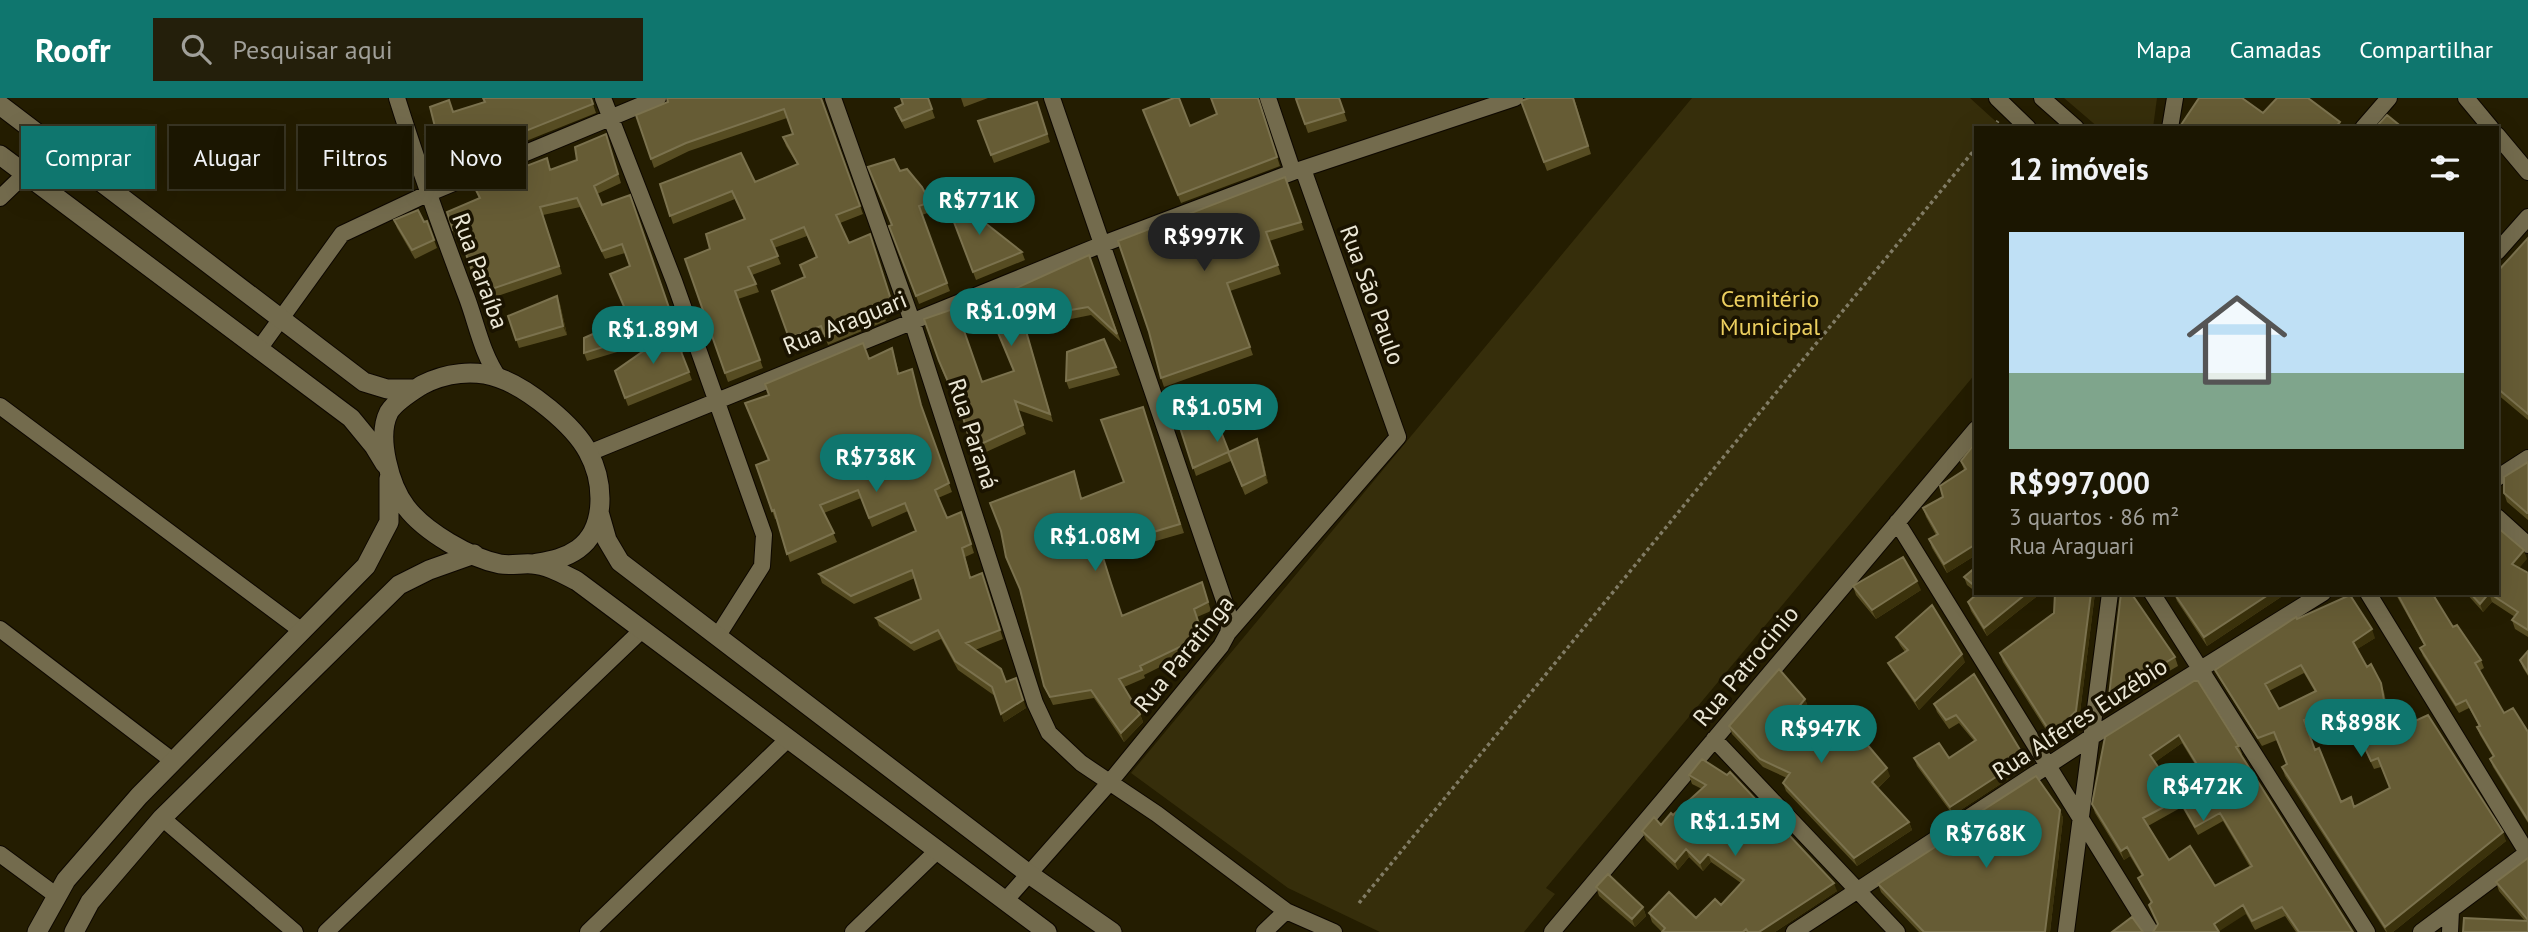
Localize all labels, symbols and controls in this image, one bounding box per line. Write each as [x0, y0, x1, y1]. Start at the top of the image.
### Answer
search box [153, 18, 643, 81]
text: Roofr [35, 28, 111, 71]
icon: search [177, 30, 215, 68]
text: Pesquisar aqui [233, 33, 393, 66]
text: Mapa [2136, 34, 2192, 65]
text: Camadas [2230, 34, 2321, 65]
text: Compartilhar [2359, 34, 2493, 65]
chip: Comprar [21, 126, 155, 189]
chip: Alugar [169, 126, 284, 189]
chip: Filtros [298, 126, 412, 189]
chip: Novo [426, 126, 526, 189]
text: 12 imóveis [2009, 149, 2149, 188]
icon: filters [2426, 149, 2464, 187]
pin: R$771K [922, 178, 1036, 237]
text: R$771K [939, 185, 1019, 214]
street label: Rua Paraíba [445, 209, 516, 333]
pin: R$997K [1147, 214, 1261, 273]
text: R$997K [1164, 221, 1244, 250]
street label: Rua São Paulo [1333, 221, 1412, 369]
icon: home [2174, 277, 2300, 403]
park label: Cemitério Municipal [1720, 283, 1820, 342]
street label: Rua Araguari [778, 284, 911, 361]
pin: R$1.09M [946, 288, 1076, 348]
text: R$1.09M [966, 296, 1056, 325]
pin: R$1.89M [588, 306, 718, 366]
text: R$1.89M [608, 314, 698, 343]
street label: Rua Paraná [941, 374, 1006, 493]
pin: R$1.05M [1152, 384, 1282, 444]
text: R$1.05M [1172, 392, 1262, 421]
pin: R$738K [819, 434, 933, 494]
text: R$738K [836, 442, 916, 471]
text: R$997,000 [2009, 463, 2150, 502]
text: 3 quartos · 86 m² [2009, 502, 2179, 531]
pin: R$1.08M [1030, 514, 1160, 573]
text: R$1.08M [1050, 521, 1140, 550]
text: Rua Araguari [2009, 531, 2135, 560]
street label: Rua Paratinga [1127, 589, 1240, 719]
street label: Rua Patrocinio [1686, 599, 1805, 733]
street label: Rua Alferes Euzébio [1986, 650, 2173, 787]
pin: R$898K [2304, 700, 2418, 759]
pin: R$947K [1764, 706, 1878, 765]
text: R$898K [2321, 707, 2401, 736]
text: R$947K [1781, 713, 1861, 742]
pin: R$472K [2146, 764, 2260, 823]
text: R$472K [2163, 771, 2243, 800]
pin: R$1.15M [1670, 798, 1800, 858]
text: R$1.15M [1690, 806, 1780, 835]
pin: R$768K [1929, 810, 2043, 870]
text: R$768K [1946, 818, 2026, 847]

